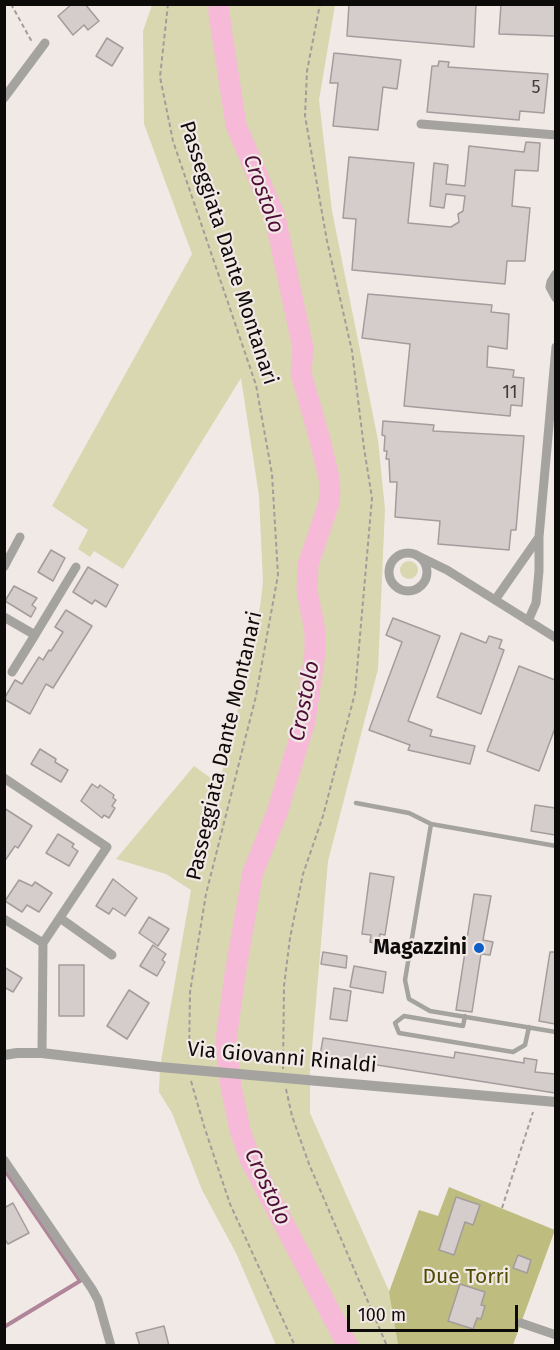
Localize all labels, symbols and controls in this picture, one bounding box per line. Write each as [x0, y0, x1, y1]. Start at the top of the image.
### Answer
house number: 5 [531, 77, 541, 99]
street label: Passeggiata Dante Montanari [173, 118, 283, 388]
water label: Crostolo [237, 151, 289, 237]
house number: 11 [502, 382, 518, 404]
street label: Passeggiata Dante Montanari [182, 609, 268, 883]
water label: Crostolo [284, 658, 326, 744]
place label: Magazzini [373, 935, 467, 961]
marker: Magazzini [472, 941, 486, 955]
street label: Via Giovanni Rinaldi [186, 1037, 378, 1079]
water label: Crostolo [238, 1144, 296, 1230]
park label: Due Torri [423, 1264, 509, 1290]
scale bar [350, 1293, 521, 1331]
text: 100 m [358, 1304, 406, 1326]

